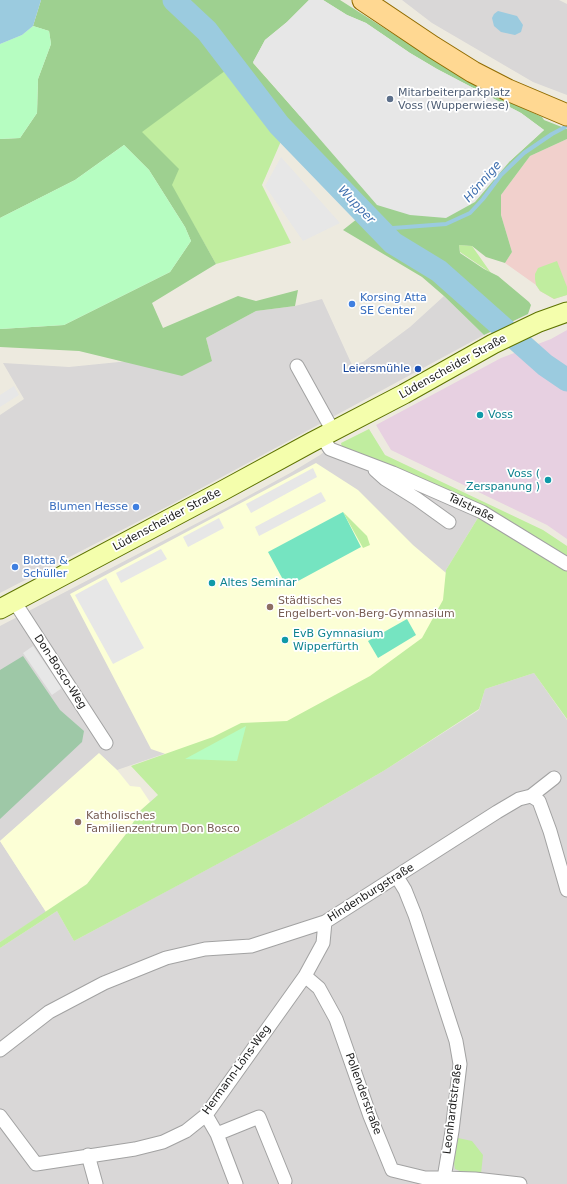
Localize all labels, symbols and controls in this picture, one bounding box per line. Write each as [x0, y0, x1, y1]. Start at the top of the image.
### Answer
place label: Mitarbeiterparkplatz Voss (Wupperwiese) [398, 86, 510, 112]
marker: Mitarbeiterparkplatz Voss (Wupperwiese) [385, 94, 395, 104]
water label: Hönnige [461, 158, 505, 206]
water label: Wupper [334, 183, 378, 227]
place label: Korsing Atta SE Center [360, 291, 427, 317]
marker: Korsing Atta SE Center [347, 299, 357, 309]
street label: Lüdenscheider Straße [397, 332, 509, 402]
place label: Leiersmühle [343, 362, 410, 376]
marker: Leiersmühle [413, 364, 423, 374]
place label: Voss [488, 408, 513, 422]
marker: Voss [475, 410, 485, 420]
place label: Voss ( Zerspanung ) [466, 467, 540, 493]
marker: Voss ( Zerspanung ) [543, 475, 553, 485]
street label: Lüdenscheider Straße [111, 486, 223, 554]
street label: Talstraße [446, 491, 496, 525]
place label: Blumen Hesse [49, 500, 128, 514]
marker: Blumen Hesse [131, 502, 141, 512]
place label: Blotta & Schüller [23, 554, 68, 580]
marker: Blotta & Schüller [10, 562, 20, 572]
place label: Altes Seminar [220, 576, 297, 590]
marker: Altes Seminar [207, 578, 217, 588]
place label: Städtisches Engelbert-von-Berg-Gymnasium [278, 594, 455, 620]
marker: Städtisches Engelbert-von-Berg-Gymnasium [265, 602, 275, 612]
place label: EvB Gymnasium Wipperfürth [293, 627, 383, 653]
street label: Don-Bosco-Weg [31, 632, 89, 712]
marker: EvB Gymnasium Wipperfürth [280, 635, 290, 645]
place label: Katholisches Familienzentrum Don Bosco [86, 809, 240, 835]
marker: Katholisches Familienzentrum Don Bosco [73, 817, 83, 827]
street label: Hindenburgstraße [325, 861, 417, 925]
street label: Hermann-Löns-Weg [200, 1023, 274, 1117]
street label: Pollenderstraße [342, 1051, 384, 1137]
street label: Leonhardtstraße [441, 1063, 465, 1155]

